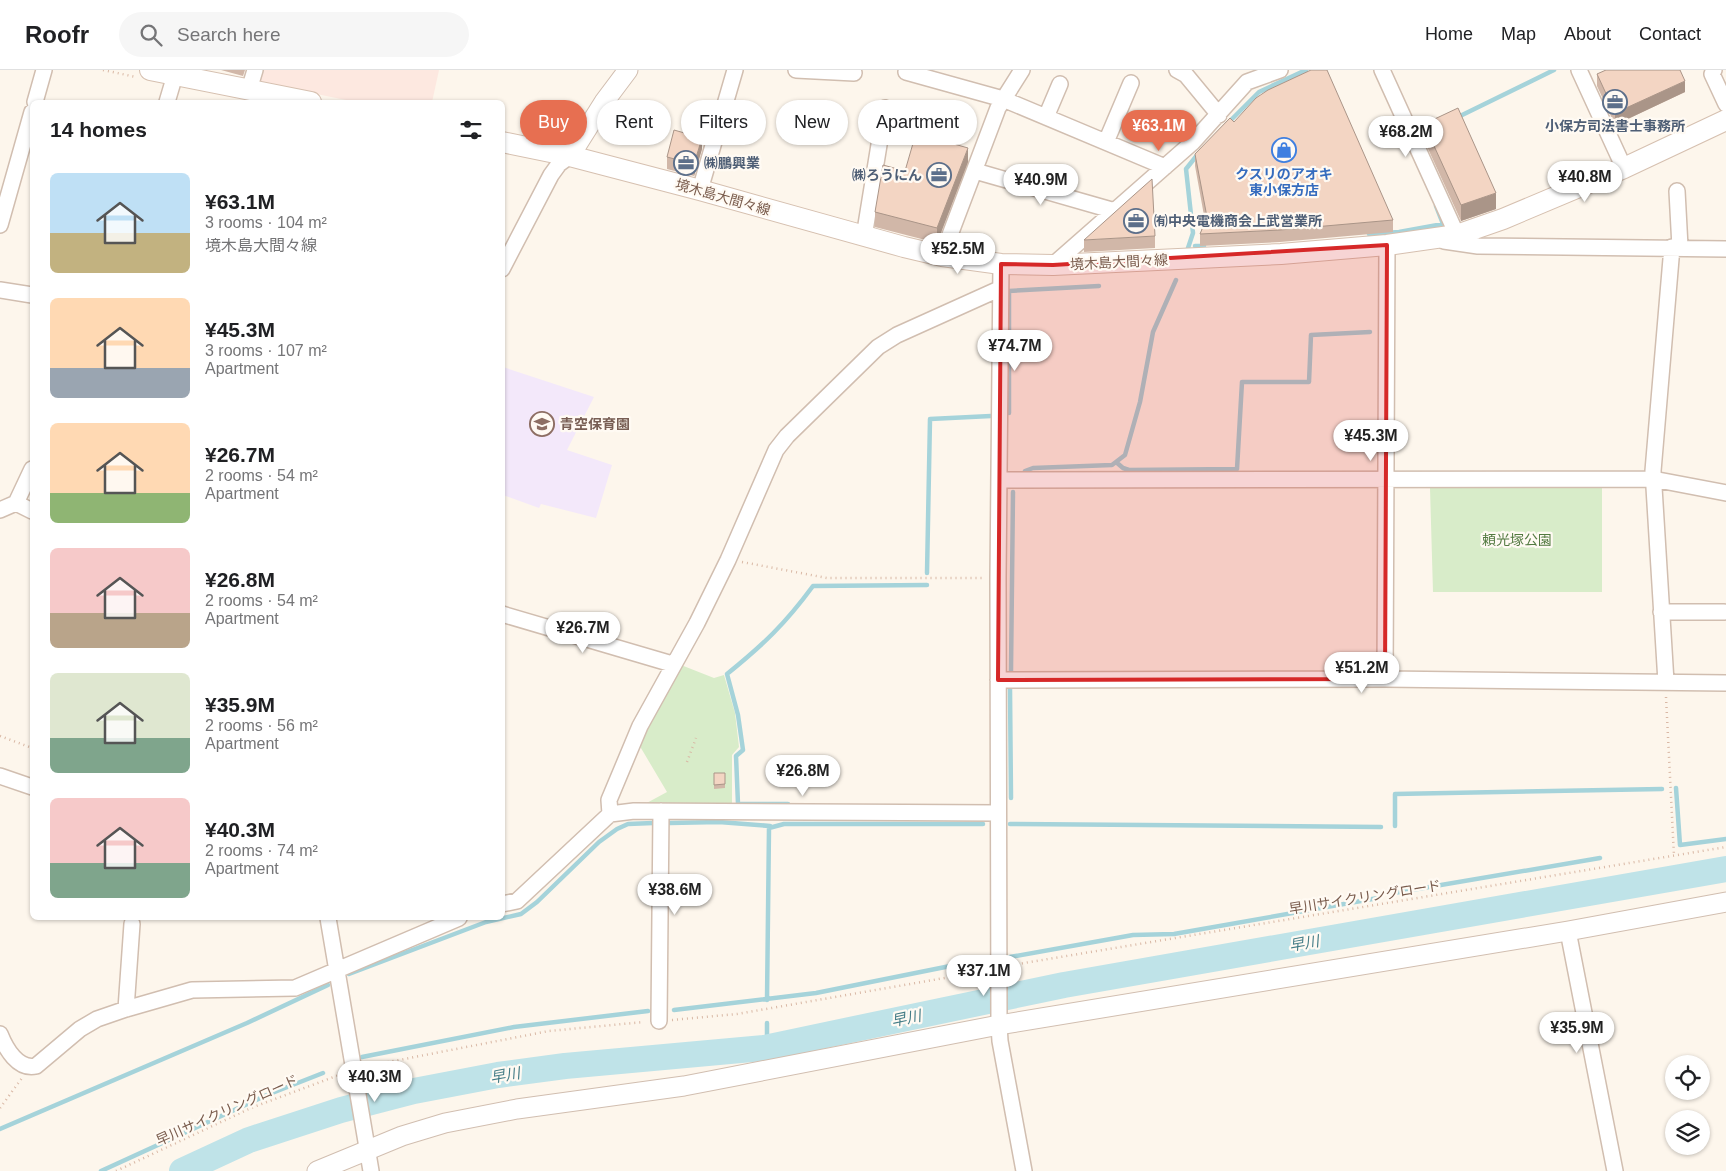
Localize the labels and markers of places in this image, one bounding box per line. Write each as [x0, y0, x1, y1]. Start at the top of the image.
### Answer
office icon: 小保方司法書士事務所 [1602, 89, 1628, 115]
pin: ¥63.1M [1118, 109, 1200, 152]
pin: ¥68.2M [1365, 116, 1447, 158]
place label: 小保方司法書士事務所 [1545, 118, 1685, 134]
shop icon: クスリのアオキ 東小保方店 [1271, 137, 1297, 163]
office icon: ㈱鵬興業 [673, 150, 699, 176]
place label: ㈱鵬興業 [704, 155, 760, 171]
pin: ¥40.8M [1544, 160, 1626, 203]
office icon: ㈱ろうにん [926, 162, 952, 188]
pin: ¥40.9M [1000, 164, 1082, 206]
place label: クスリのアオキ 東小保方店 [1235, 166, 1333, 198]
place label: ㈱ろうにん [852, 167, 922, 183]
office icon: ㈲中央電機商会上武営業所 [1123, 208, 1149, 234]
place label: ㈲中央電機商会上武営業所 [1154, 213, 1322, 229]
pin: ¥52.5M [917, 232, 999, 275]
pin: ¥74.7M [974, 330, 1056, 372]
school or university icon: 青空保育園 [529, 411, 555, 437]
place label: 青空保育園 [560, 416, 630, 432]
pin: ¥45.3M [1330, 420, 1412, 462]
pin: ¥26.7M [542, 612, 624, 654]
pin: ¥51.2M [1321, 652, 1403, 694]
pin: ¥26.8M [762, 754, 844, 797]
pin: ¥38.6M [634, 874, 716, 916]
pin: ¥37.1M [943, 954, 1025, 997]
pin: ¥35.9M [1536, 1012, 1618, 1054]
pin: ¥40.3M [334, 1060, 416, 1103]

